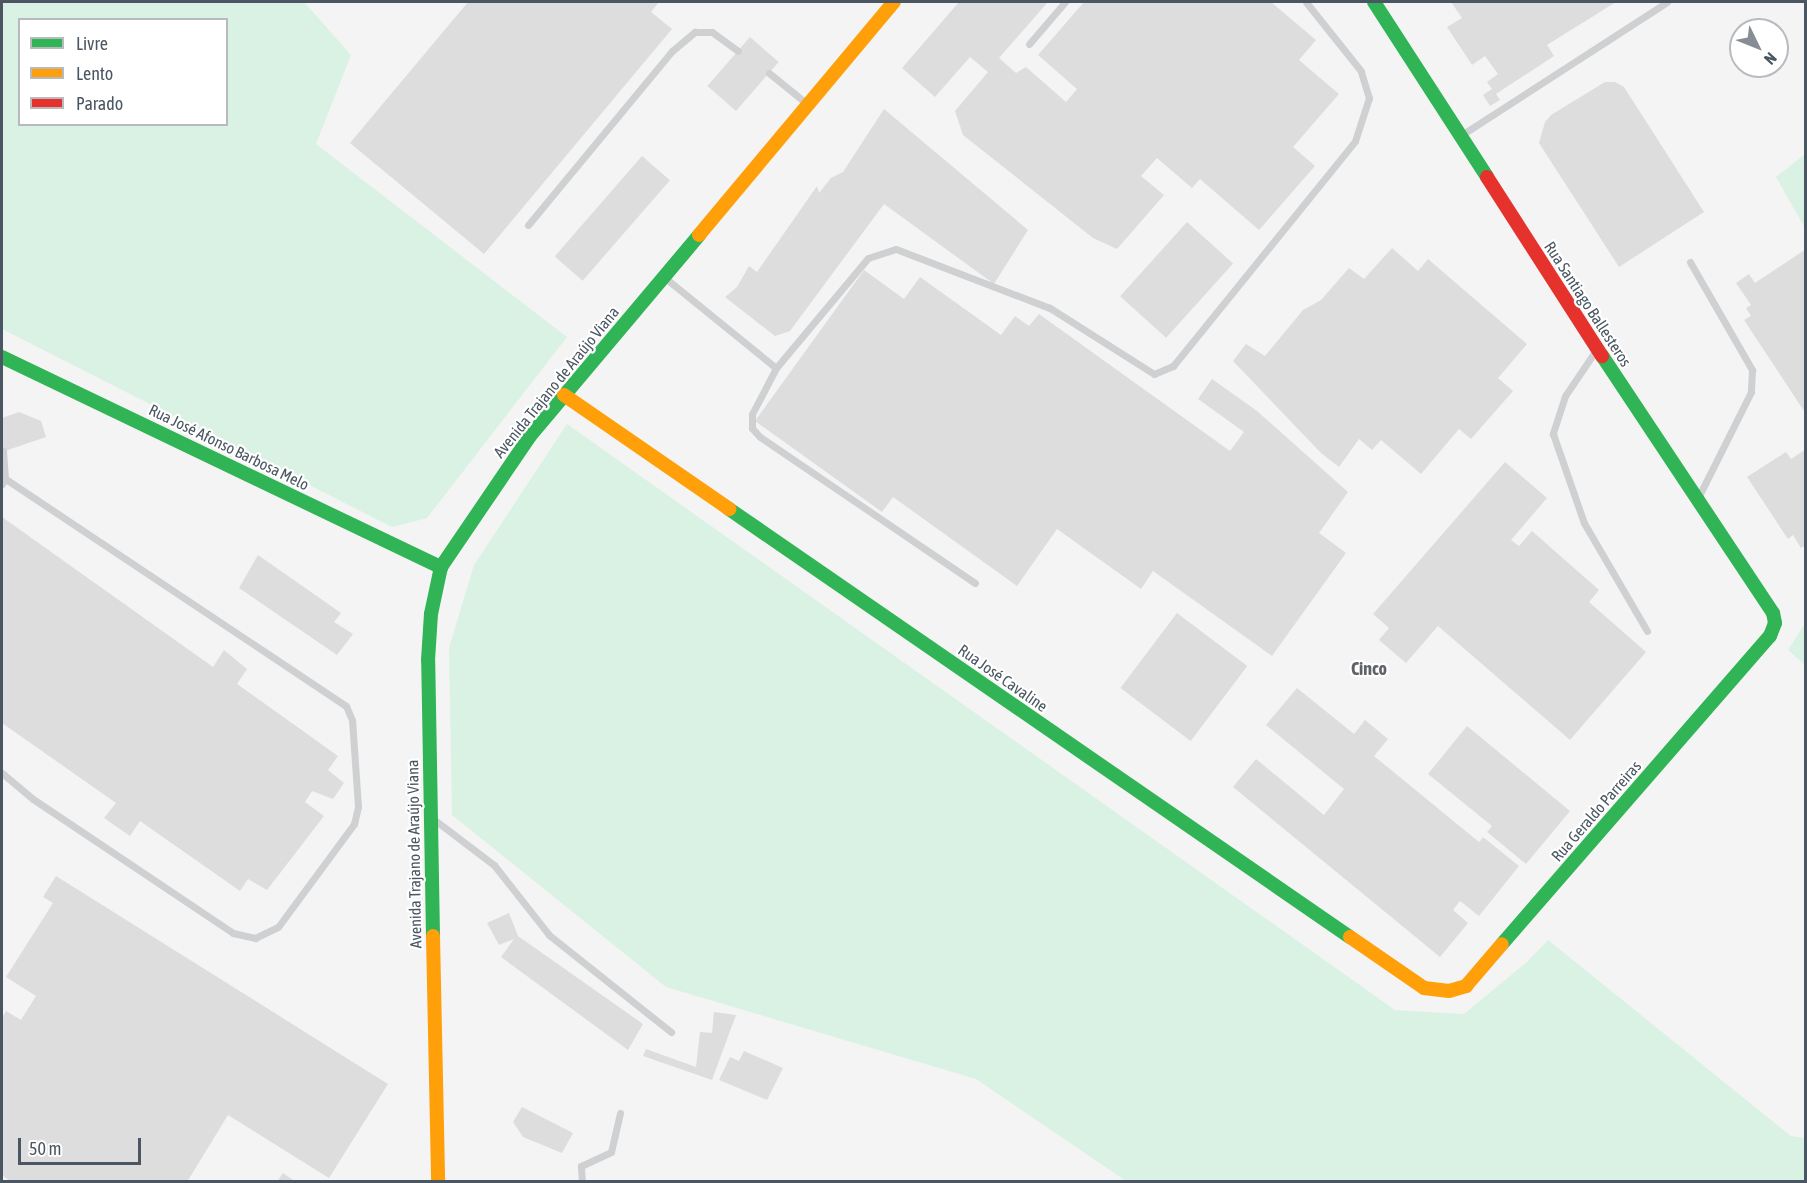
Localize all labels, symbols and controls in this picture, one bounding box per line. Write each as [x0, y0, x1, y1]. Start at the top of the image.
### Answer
legend [18, 18, 228, 126]
north arrow [1729, 18, 1789, 78]
text: Livre [76, 33, 108, 54]
text: N [1761, 49, 1781, 69]
text: Lento [76, 63, 113, 84]
text: Parado [76, 93, 123, 114]
street label: Rua Santiago Ballesteros [1540, 238, 1636, 370]
street label: Avenida Trajano de Araújo Viana [489, 303, 623, 461]
street label: Rua José Afonso Barbosa Melo [146, 400, 312, 494]
street label: Rua José Cavaline [955, 640, 1051, 716]
district label: Cinco [1351, 658, 1387, 680]
street label: Rua Geraldo Parreiras [1547, 757, 1645, 865]
street label: Avenida Trajano de Araújo Viana [403, 760, 425, 948]
scale bar [21, 1126, 144, 1164]
text: 50 m [29, 1138, 61, 1159]

